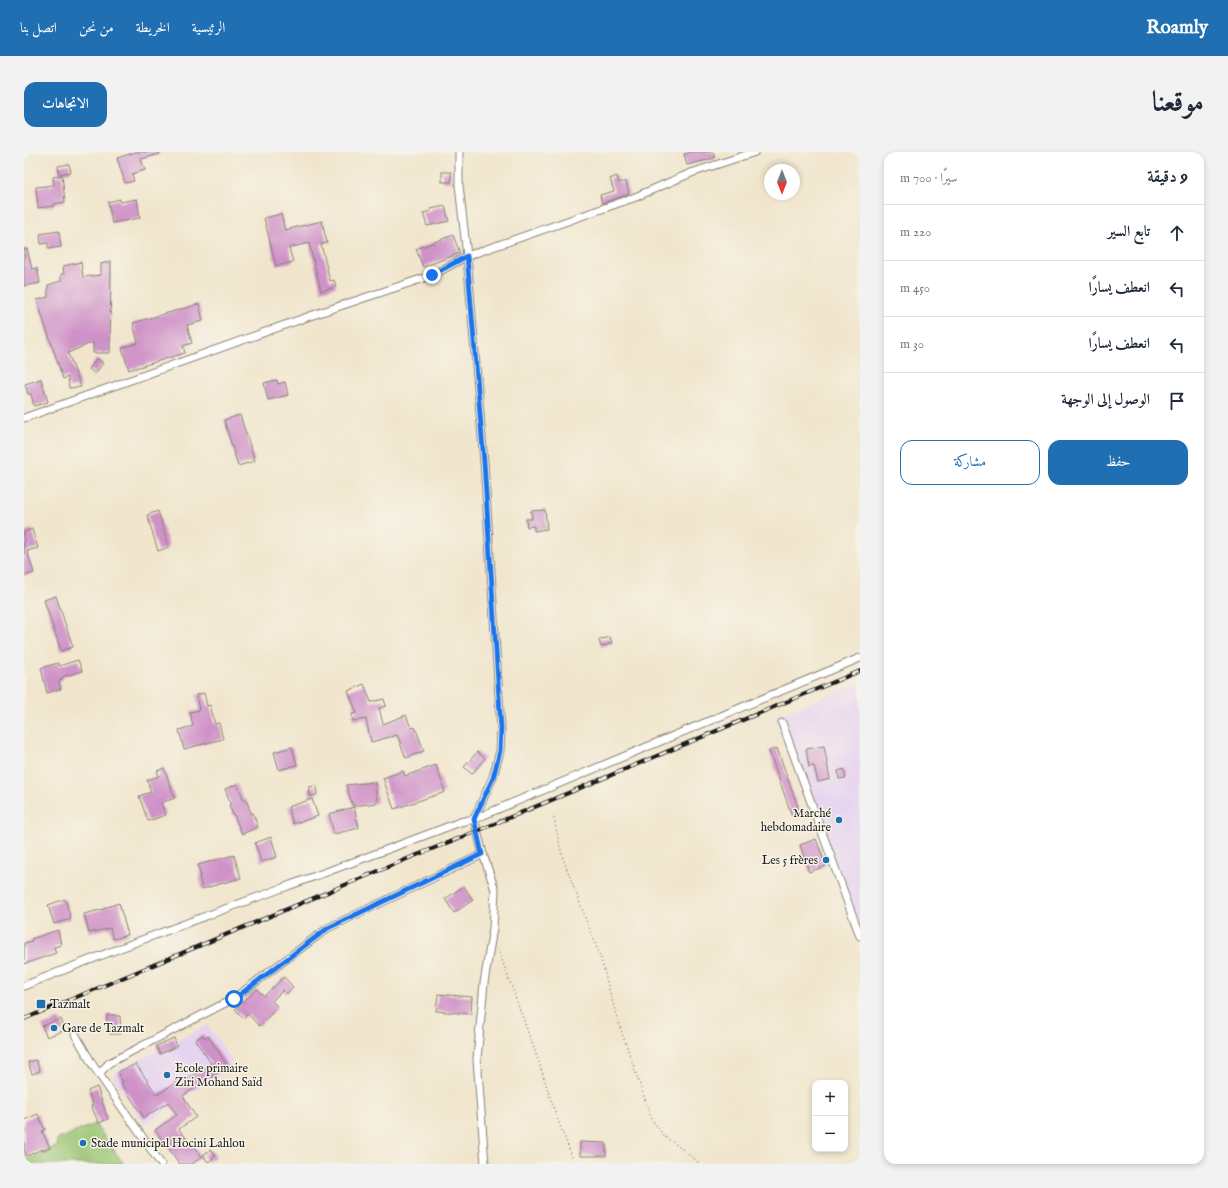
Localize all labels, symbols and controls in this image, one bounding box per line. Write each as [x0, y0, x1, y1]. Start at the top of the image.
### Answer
text: Roamly [1146, 16, 1208, 40]
text: اتصل بنا [20, 19, 57, 37]
text: من نحن [79, 19, 114, 37]
text: الخريطة [136, 19, 170, 37]
text: الرئيسية [192, 19, 225, 37]
button: الاتجاهات [24, 82, 107, 127]
text: موقعنا [1152, 86, 1204, 121]
north arrow [764, 164, 800, 200]
text: 9 دقيقة [1147, 167, 1188, 188]
text: سيرًا · 700 m [900, 170, 958, 187]
text: تابع السير [1108, 222, 1150, 241]
icon: ahead [1166, 222, 1188, 244]
text: 220 m [900, 224, 931, 241]
route end [423, 266, 441, 284]
text: انعطف يسارًا [1088, 278, 1150, 297]
icon: left [1166, 278, 1188, 300]
text: 450 m [900, 280, 930, 297]
text: انعطف يسارًا [1088, 334, 1150, 353]
icon: left [1166, 334, 1188, 356]
text: 30 m [900, 336, 924, 353]
text: الوصول إلى الوجهة [1061, 390, 1150, 409]
icon: arrive [1166, 390, 1188, 412]
button: مشاركة [900, 440, 1040, 485]
button: حفظ [1048, 440, 1188, 485]
place label: Marché hebdomadaire [761, 806, 831, 835]
marker: Marché hebdomadaire [834, 815, 844, 825]
place label: Les 5 frères [762, 853, 818, 868]
marker: Les 5 frères [821, 855, 831, 865]
route start [225, 990, 243, 1008]
place label: Tazmalt [50, 997, 90, 1012]
marker: Tazmalt [35, 998, 47, 1010]
place label: Gare de Tazmalt [62, 1021, 144, 1036]
marker: Gare de Tazmalt [49, 1023, 59, 1033]
place label: Ecole primaire Ziri Mohand Saïd [175, 1061, 263, 1090]
marker: Ecole primaire Ziri Mohand Saïd [162, 1070, 172, 1080]
map controls [812, 1080, 848, 1152]
button: + [812, 1080, 848, 1116]
button: − [812, 1116, 848, 1152]
place label: Stade municipal Hocini Lahlou [91, 1136, 245, 1152]
marker: Stade municipal Hocini Lahlou [78, 1138, 88, 1148]

